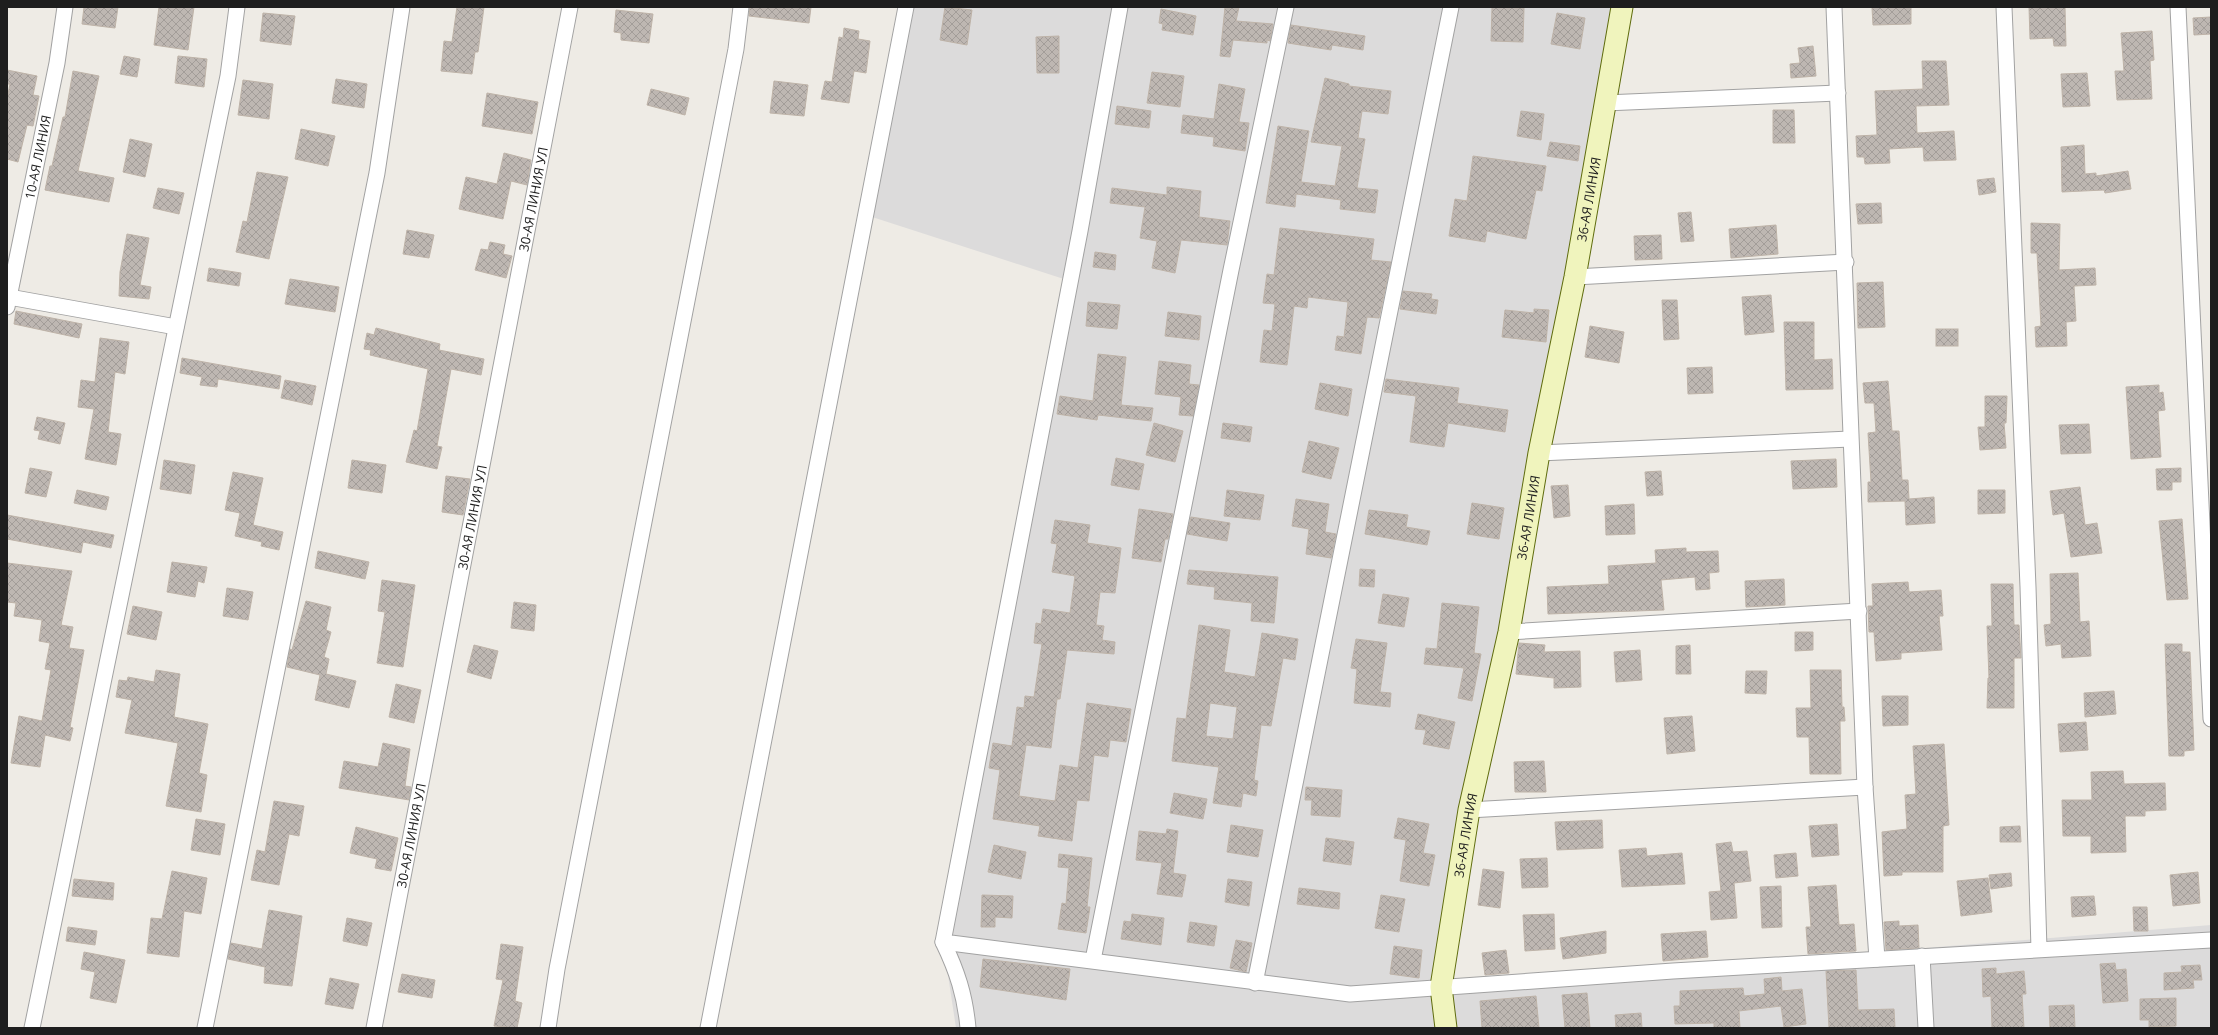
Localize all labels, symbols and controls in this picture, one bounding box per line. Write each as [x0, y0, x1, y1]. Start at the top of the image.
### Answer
street label: 10-АЯ ЛИНИЯ [20, 113, 55, 201]
street label: 30-АЯ ЛИНИЯ УЛ [514, 145, 552, 253]
street label: 36-АЯ ЛИНИЯ [1572, 156, 1605, 243]
street label: 30-АЯ ЛИНИЯ УЛ [453, 463, 491, 571]
street label: 36-АЯ ЛИНИЯ [1512, 474, 1544, 561]
street label: 30-АЯ ЛИНИЯ УЛ [392, 782, 430, 889]
street label: 36-АЯ ЛИНИЯ [1449, 791, 1482, 879]

